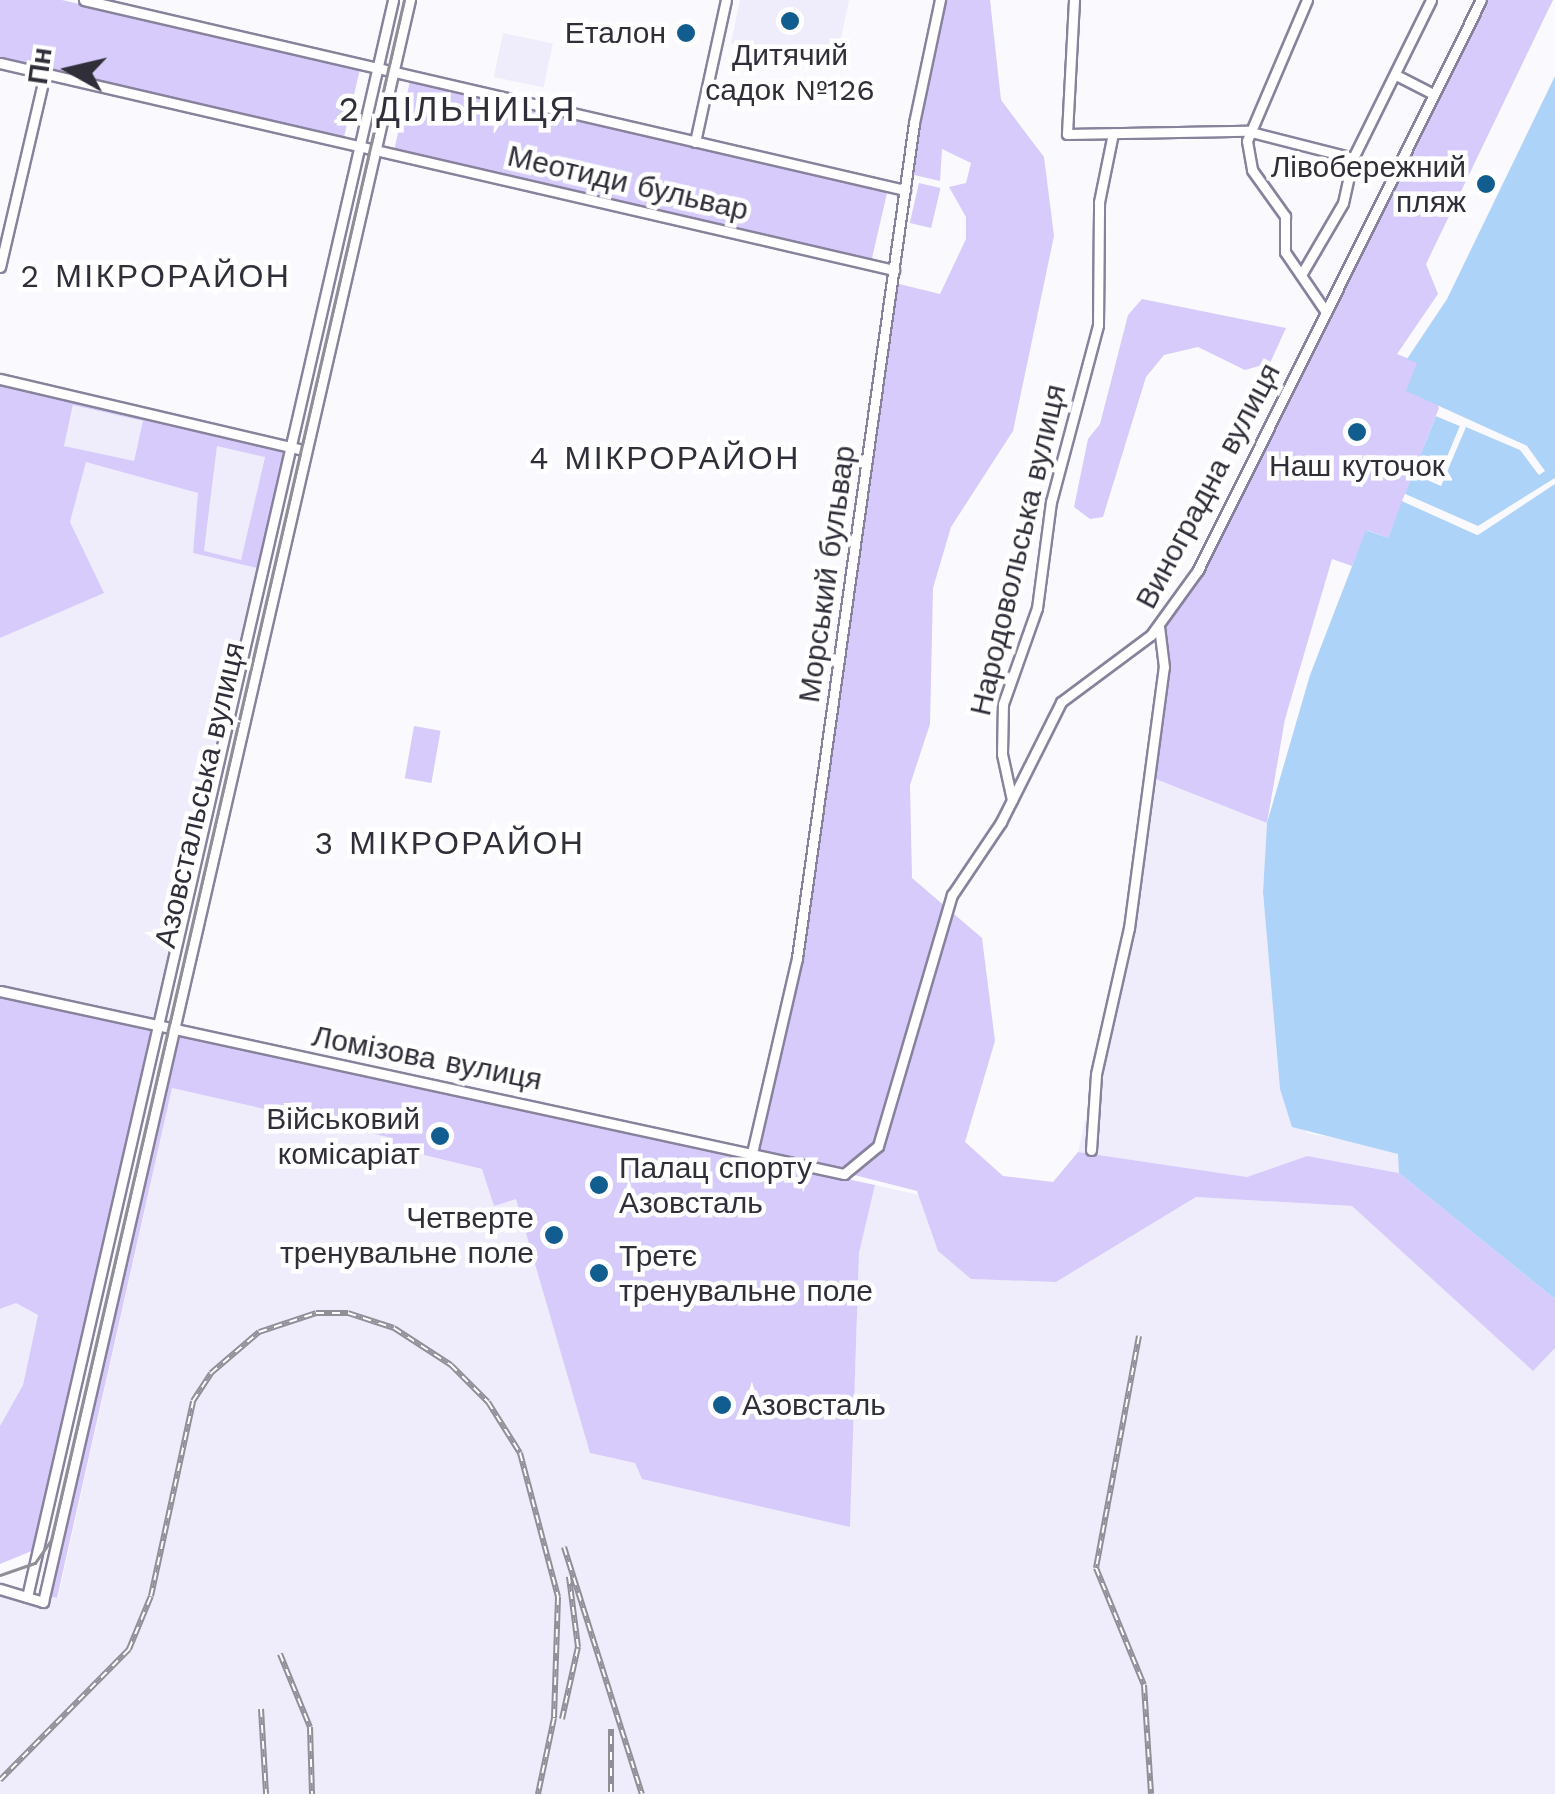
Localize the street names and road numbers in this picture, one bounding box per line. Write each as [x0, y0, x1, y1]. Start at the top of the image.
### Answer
street label: Меотиди бульвар [504, 138, 752, 228]
street label: Виноградна вулиця [1128, 357, 1288, 615]
street label: Народовольська вулиця [962, 381, 1074, 719]
street label: Морський бульвар [791, 443, 863, 705]
street label: Азовстальська вулиця [147, 639, 253, 951]
street label: Ломізова вулиця [309, 1018, 545, 1098]

